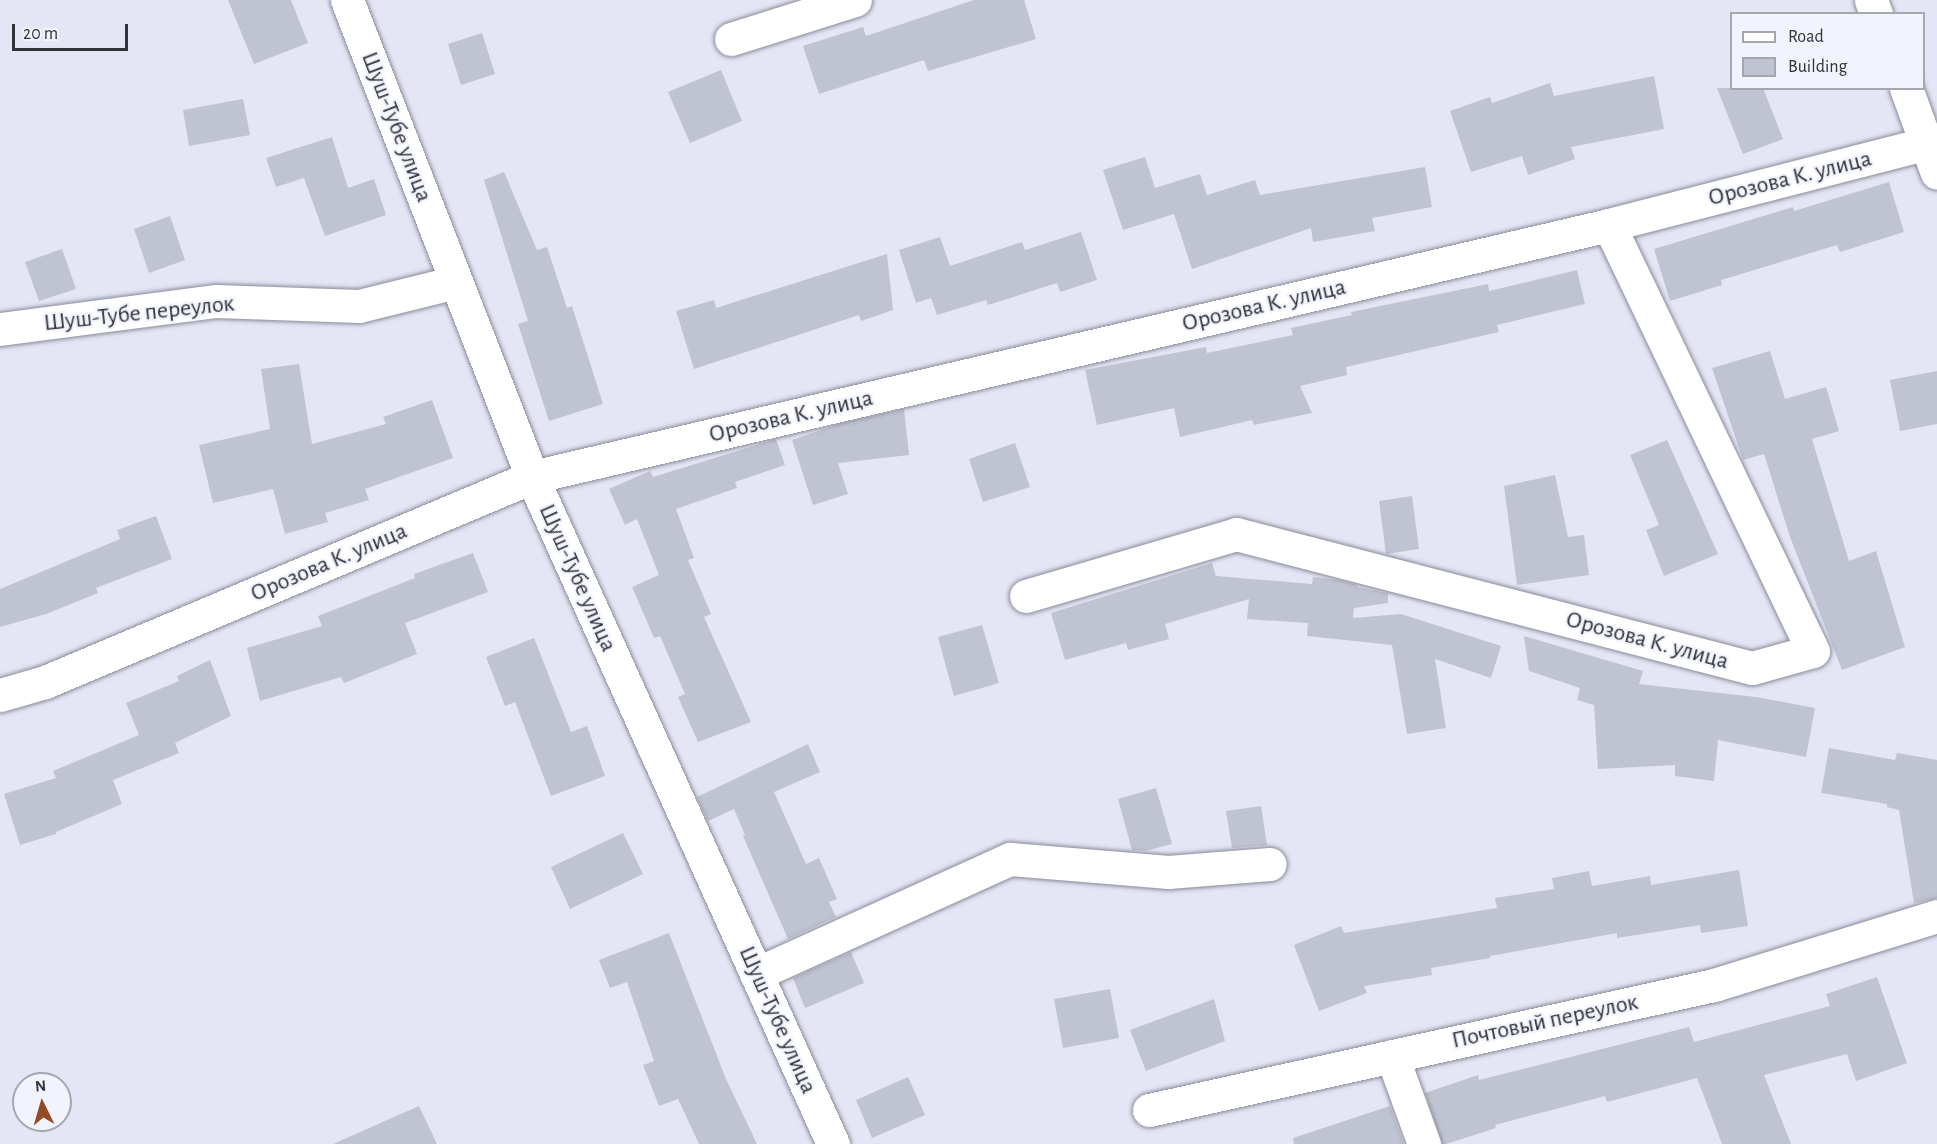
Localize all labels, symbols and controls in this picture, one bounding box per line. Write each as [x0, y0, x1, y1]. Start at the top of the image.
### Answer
scale bar [15, 12, 130, 50]
legend [1730, 12, 1925, 90]
text: 20 m [23, 25, 58, 43]
text: Road [1788, 28, 1824, 46]
street label: Шуш-Тубе улица [354, 48, 438, 206]
text: Building [1788, 58, 1847, 76]
street label: Орозова К. улица [1705, 145, 1875, 213]
street label: Орозова К. улица [1179, 273, 1349, 339]
street label: Шуш-Тубе переулок [42, 290, 236, 338]
street label: Орозова К. улица [706, 384, 876, 450]
street label: Шуш-Тубе улица [532, 500, 622, 656]
street label: Орозова К. улица [246, 517, 412, 609]
street label: Орозова К. улица [1562, 605, 1732, 677]
street label: Шуш-Тубе улица [732, 942, 822, 1098]
street label: Почтовый переулок [1449, 988, 1641, 1056]
north arrow [12, 1072, 72, 1132]
text: N [34, 1078, 47, 1095]

